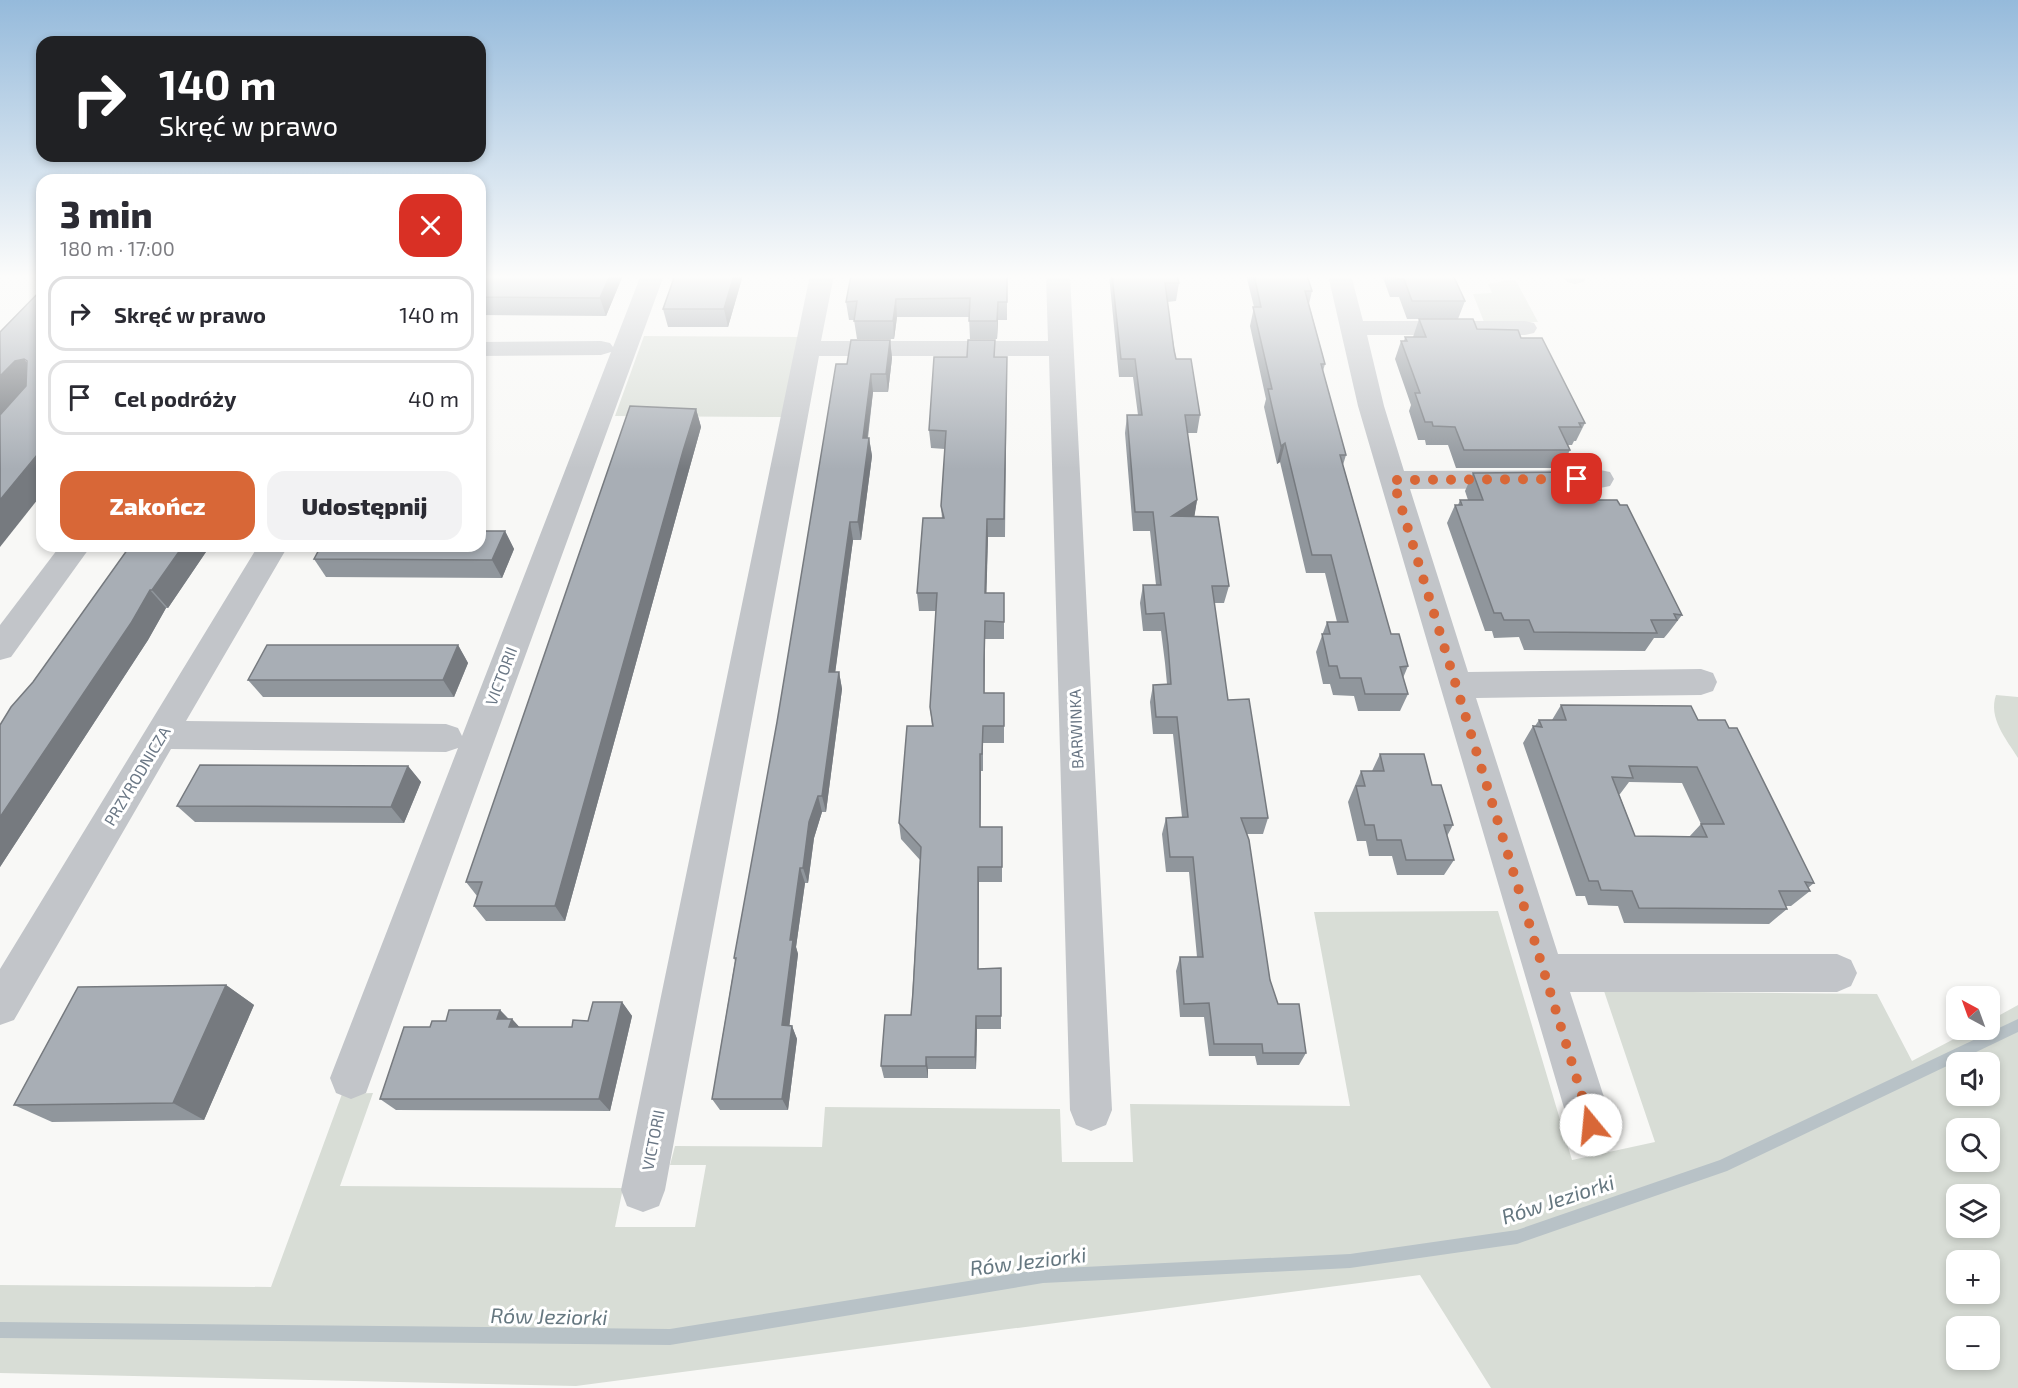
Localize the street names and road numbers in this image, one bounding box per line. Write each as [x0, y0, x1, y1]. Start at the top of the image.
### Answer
street label: VICTORII [481, 644, 520, 708]
street label: BARWINKA [1065, 689, 1086, 769]
street label: PRZYRODNICZA [100, 723, 174, 829]
street label: VICTORII [637, 1108, 668, 1172]

